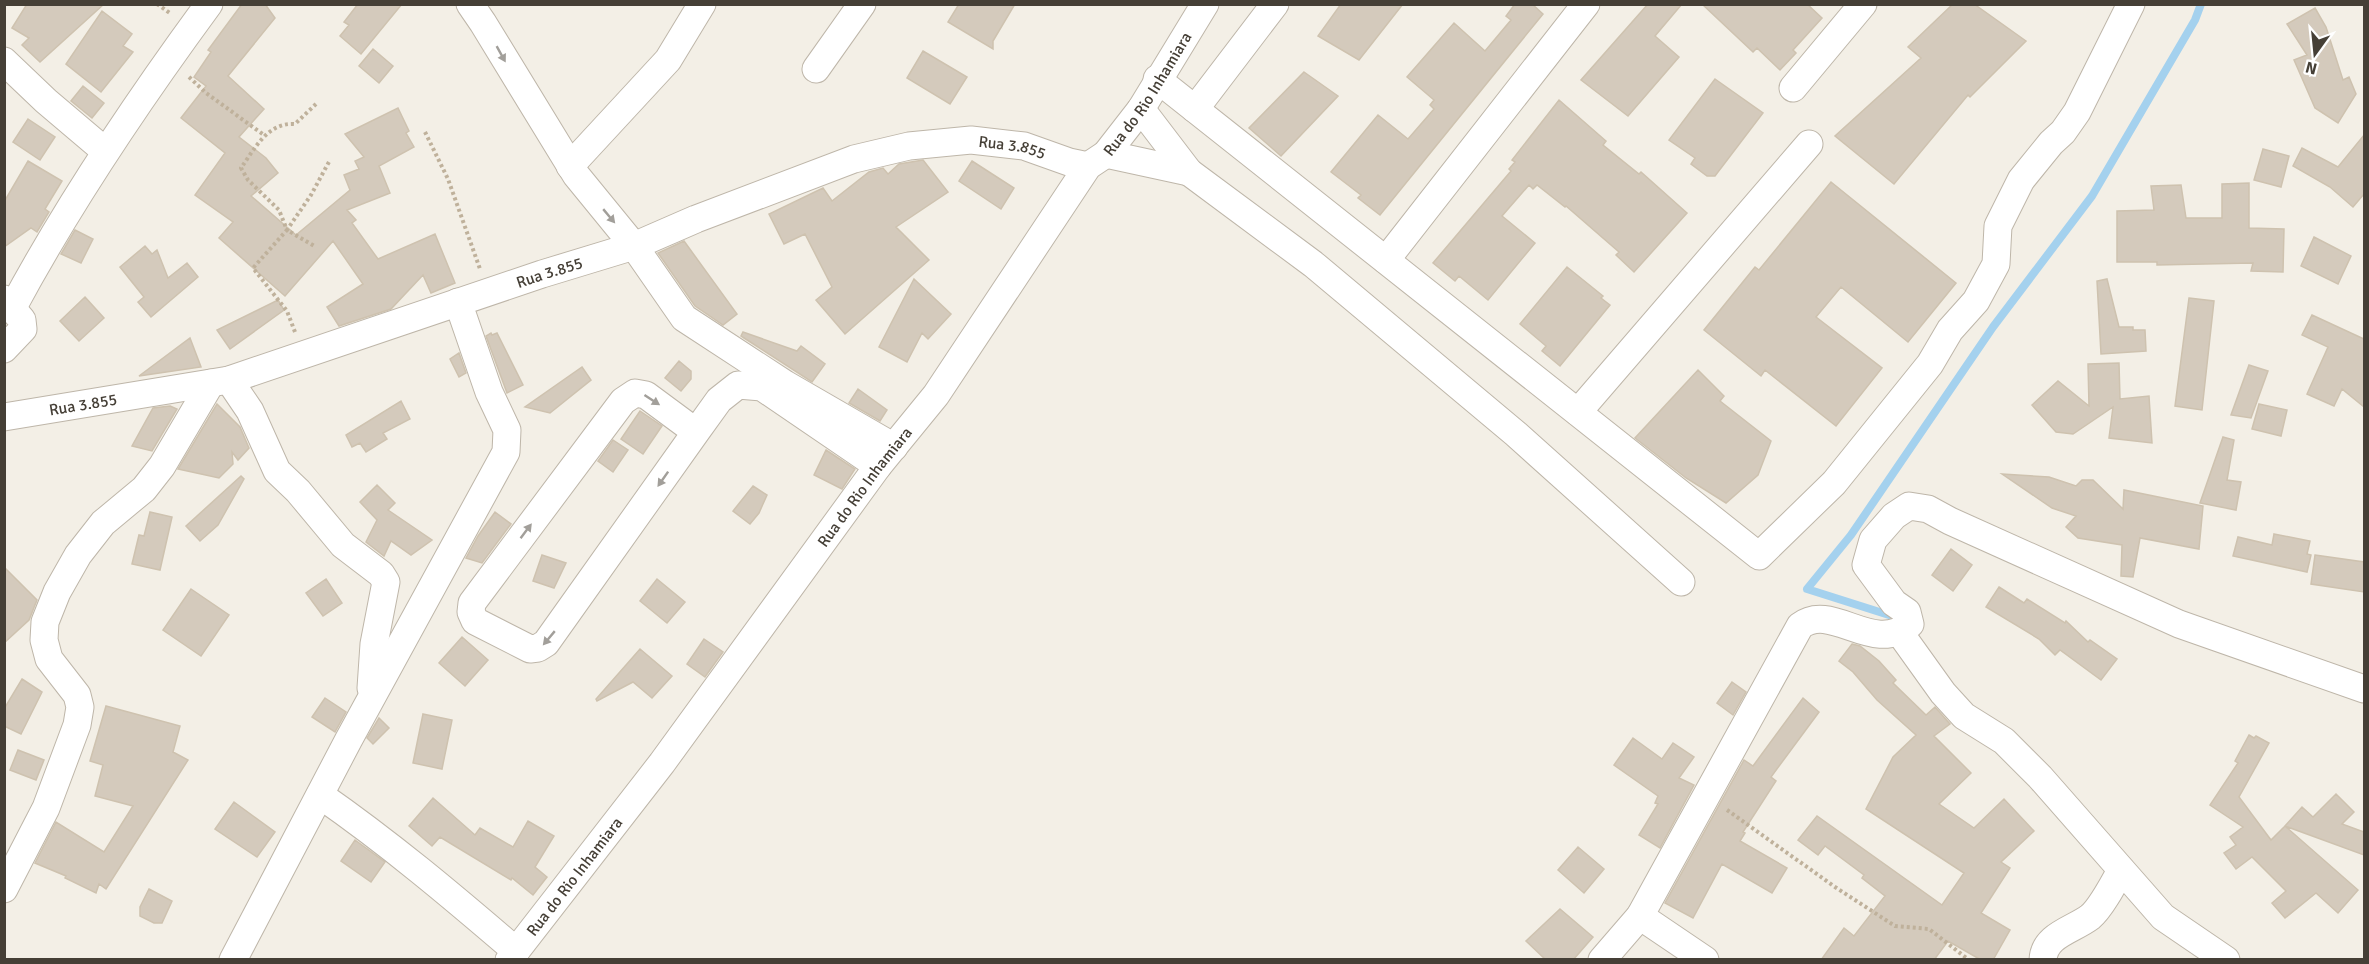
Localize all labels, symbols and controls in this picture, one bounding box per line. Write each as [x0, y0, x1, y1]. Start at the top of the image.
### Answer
north arrow [2285, 24, 2345, 84]
street label: Rua do Rio Inhamiara [1099, 29, 1197, 160]
one-way arrow [496, 46, 506, 63]
text: N [2303, 56, 2319, 79]
street label: Rua 3.855 [977, 132, 1049, 164]
one-way arrow [602, 208, 615, 223]
street label: Rua 3.855 [514, 253, 585, 293]
street label: Rua 3.855 [48, 390, 119, 420]
one-way arrow [644, 394, 660, 405]
street label: Rua do Rio Inhamiara [813, 423, 917, 551]
one-way arrow [657, 471, 669, 487]
one-way arrow [520, 523, 532, 538]
one-way arrow [543, 630, 556, 645]
street label: Rua do Rio Inhamiara [522, 813, 627, 940]

